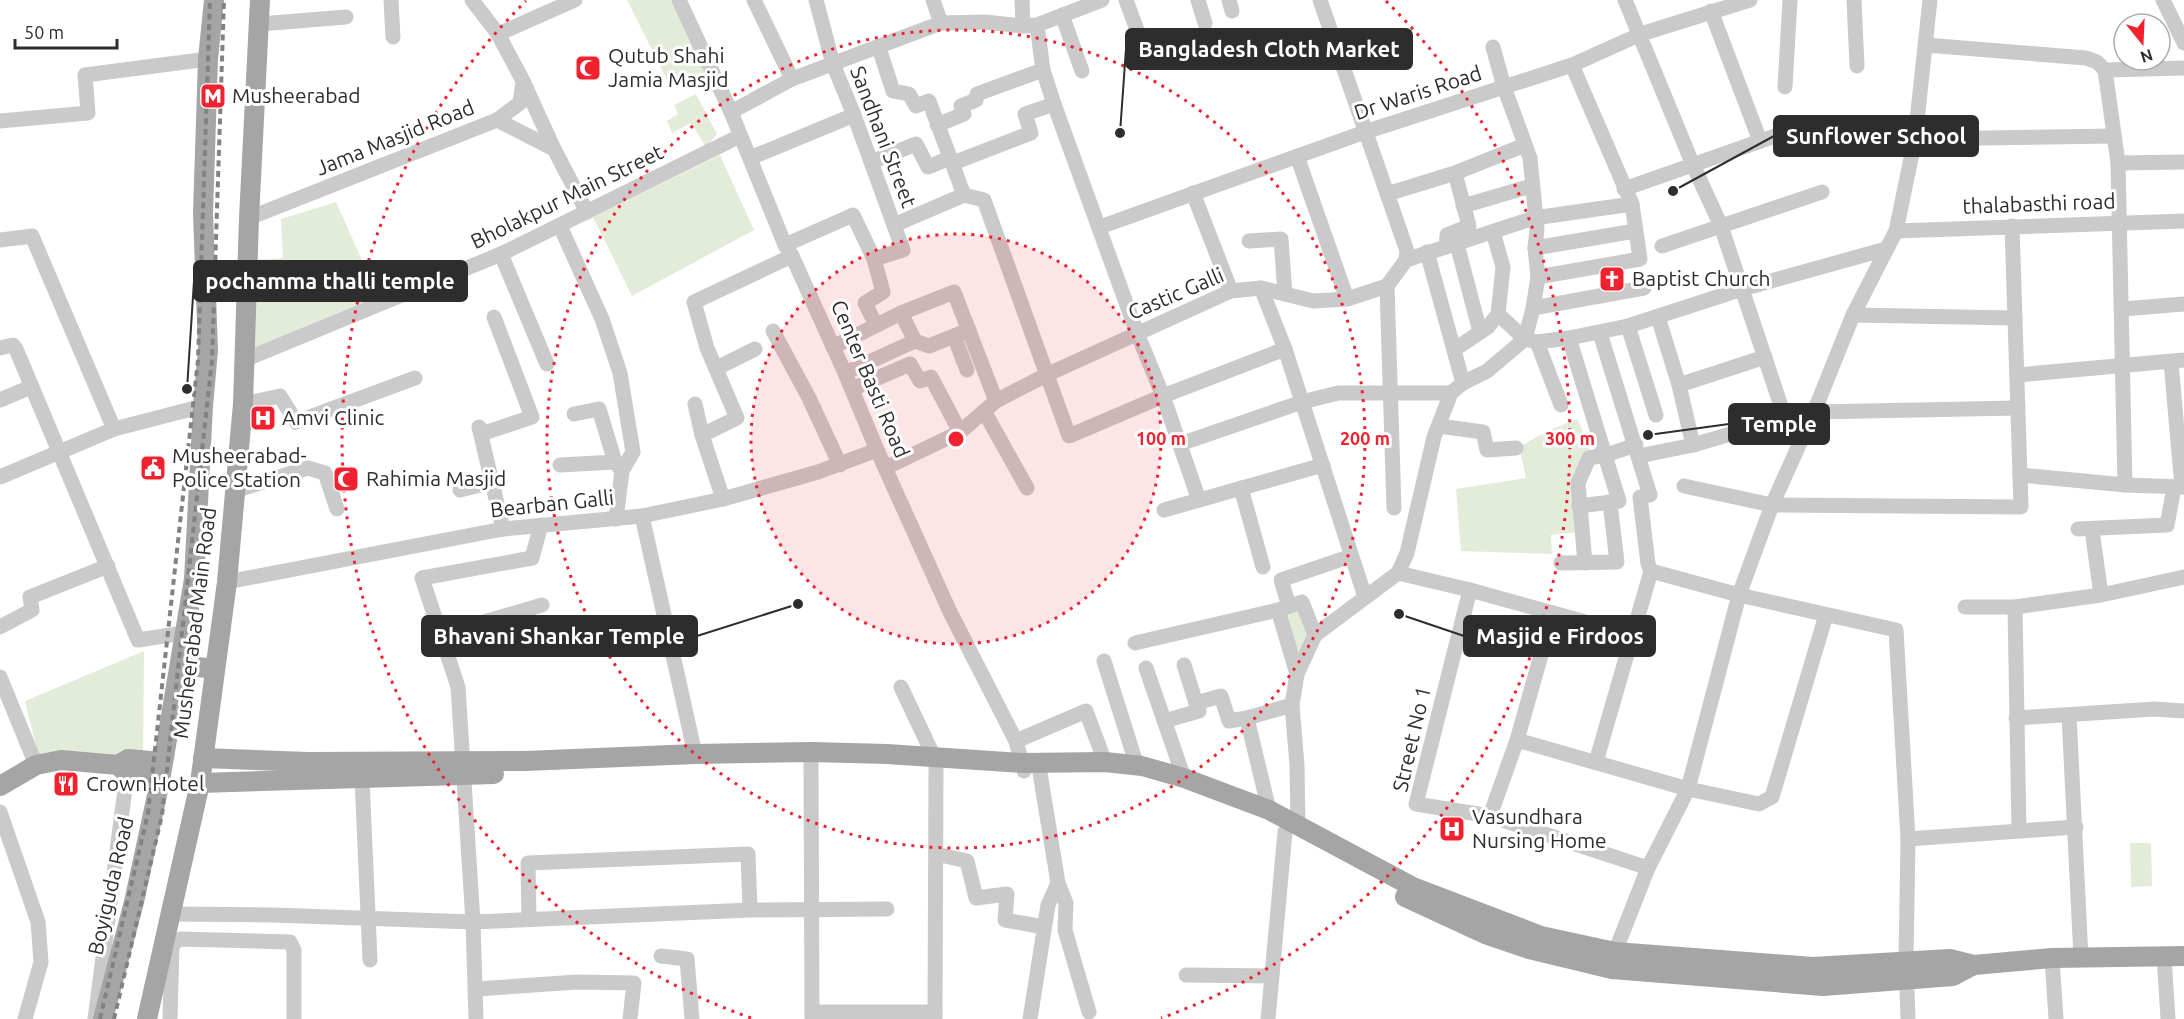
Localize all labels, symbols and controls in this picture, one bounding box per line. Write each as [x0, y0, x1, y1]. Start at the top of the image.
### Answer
scale bar [15, 12, 117, 50]
north arrow [2112, 12, 2172, 72]
text: 50 m [24, 22, 64, 42]
callout: Bangladesh Cloth Market [1126, 29, 1412, 69]
text: Bangladesh Cloth Market [1138, 36, 1400, 61]
place label: Qutub Shahi Jamia Masjid [608, 43, 729, 91]
text: N [2138, 46, 2155, 67]
mosque icon: Qutub Shahi Jamia Masjid [573, 53, 603, 83]
street label: Dr Waris Road [1351, 60, 1485, 124]
street label: Sandhani Street [846, 63, 922, 211]
metro station icon: Musheerabad [198, 81, 228, 111]
place label: Musheerabad [232, 83, 361, 107]
street label: Jama Masjid Road [312, 94, 477, 180]
callout: Sunflower School [1774, 116, 1978, 156]
text: Sunflower School [1786, 123, 1966, 148]
street label: Bholakpur Main Street [466, 139, 667, 253]
street label: thalabasthi road [1962, 188, 2116, 218]
callout: pochamma thalli temple [194, 261, 467, 301]
street label: Castic Galli [1124, 262, 1227, 324]
church icon: Baptist Church [1597, 264, 1627, 294]
place label: Baptist Church [1632, 266, 1771, 290]
text: pochamma thalli temple [205, 268, 455, 293]
street label: Center Basti Road [827, 296, 915, 461]
hospital icon: Amvi Clinic [248, 403, 278, 433]
callout: Temple [1729, 404, 1829, 444]
place label: Amvi Clinic [282, 405, 385, 429]
text: Temple [1741, 411, 1817, 436]
text: 100 m [1136, 428, 1186, 448]
text: 200 m [1340, 428, 1390, 448]
text: 300 m [1545, 428, 1595, 448]
centre of rings [946, 429, 966, 449]
place label: Musheerabad- Police Station [172, 443, 307, 491]
public building icon: Musheerabad- Police Station [138, 453, 168, 483]
mosque icon: Rahimia Masjid [331, 464, 361, 494]
place label: Rahimia Masjid [366, 466, 506, 490]
street label: Bearban Galli [489, 485, 615, 521]
street label: Musheerabad Main Road [168, 506, 220, 740]
callout: Bhavani Shankar Temple [422, 616, 697, 656]
callout: Masjid e Firdoos [1464, 616, 1655, 656]
text: Bhavani Shankar Temple [433, 623, 685, 648]
text: Masjid e Firdoos [1476, 623, 1644, 648]
street label: Street No 1 [1387, 684, 1435, 794]
restaurant icon: Crown Hotel [51, 769, 81, 799]
place label: Crown Hotel [86, 771, 204, 795]
place label: Vasundhara Nursing Home [1472, 804, 1607, 852]
street label: Boyiguda Road [82, 814, 138, 957]
hospital icon: Vasundhara Nursing Home [1437, 814, 1467, 844]

